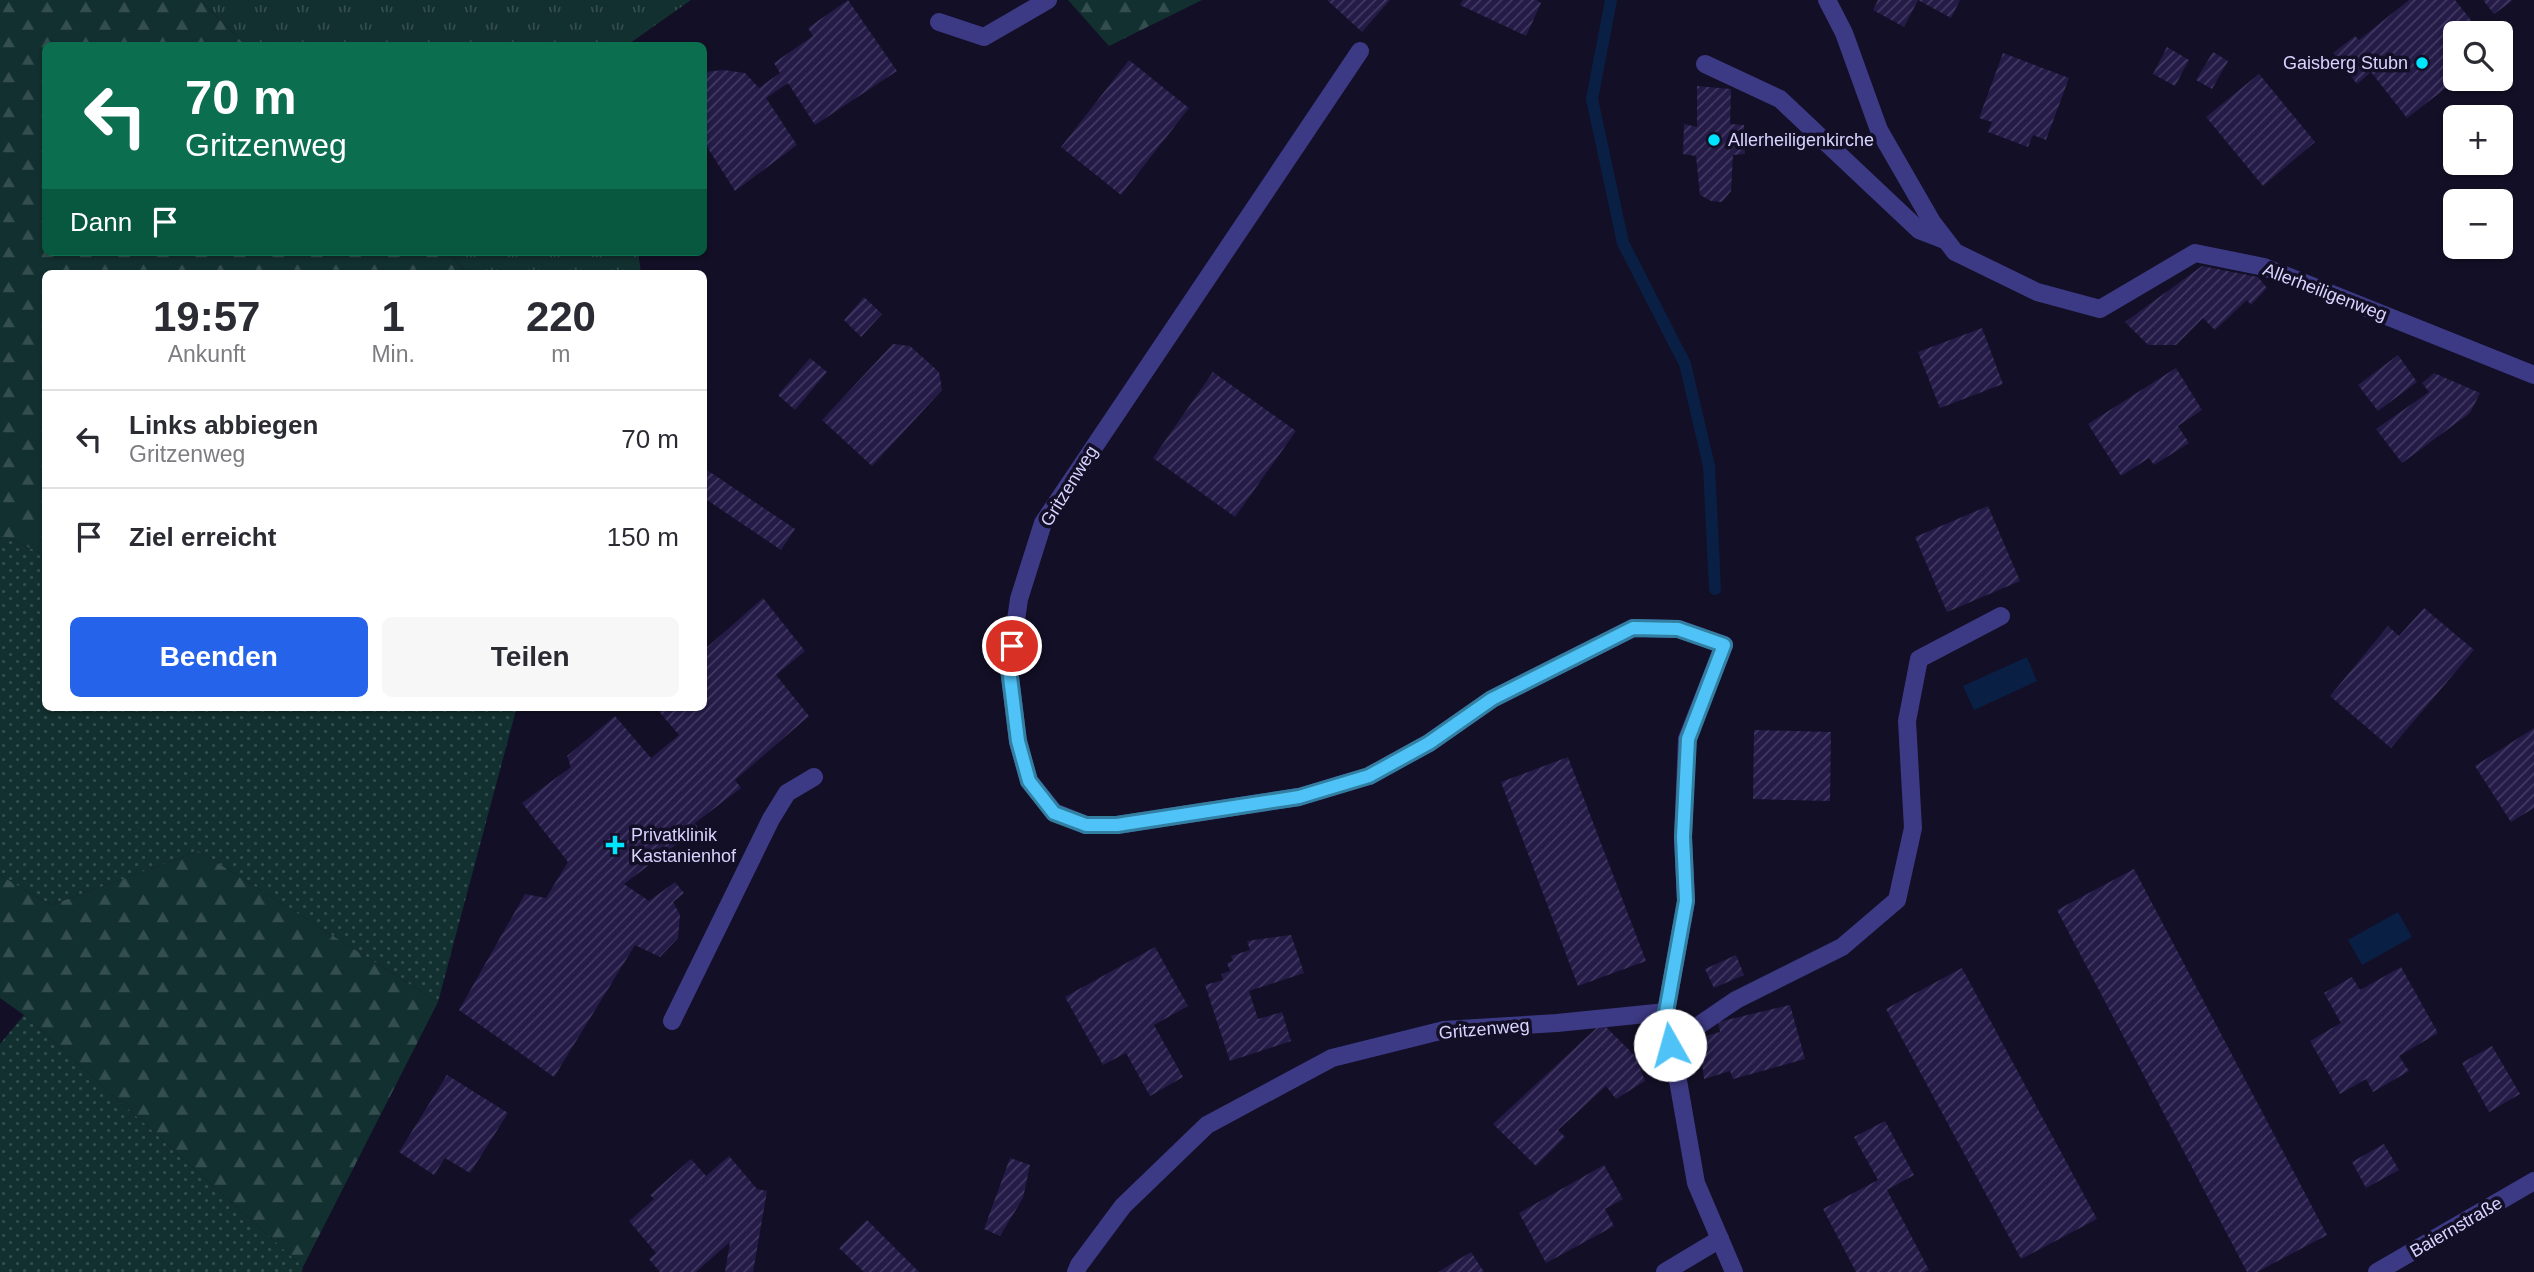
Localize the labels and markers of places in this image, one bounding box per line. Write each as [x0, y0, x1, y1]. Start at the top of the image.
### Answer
place label: Gaisberg Stubn [2283, 53, 2408, 73]
marker: Gaisberg Stubn [2414, 55, 2430, 71]
place label: Allerheiligenkirche [1728, 130, 1874, 150]
marker: Allerheiligenkirche [1706, 132, 1722, 148]
pin [982, 616, 1042, 676]
place label: Privatklinik Kastanienhof [631, 825, 737, 866]
marker: Privatklinik Kastanienhof [605, 835, 625, 855]

